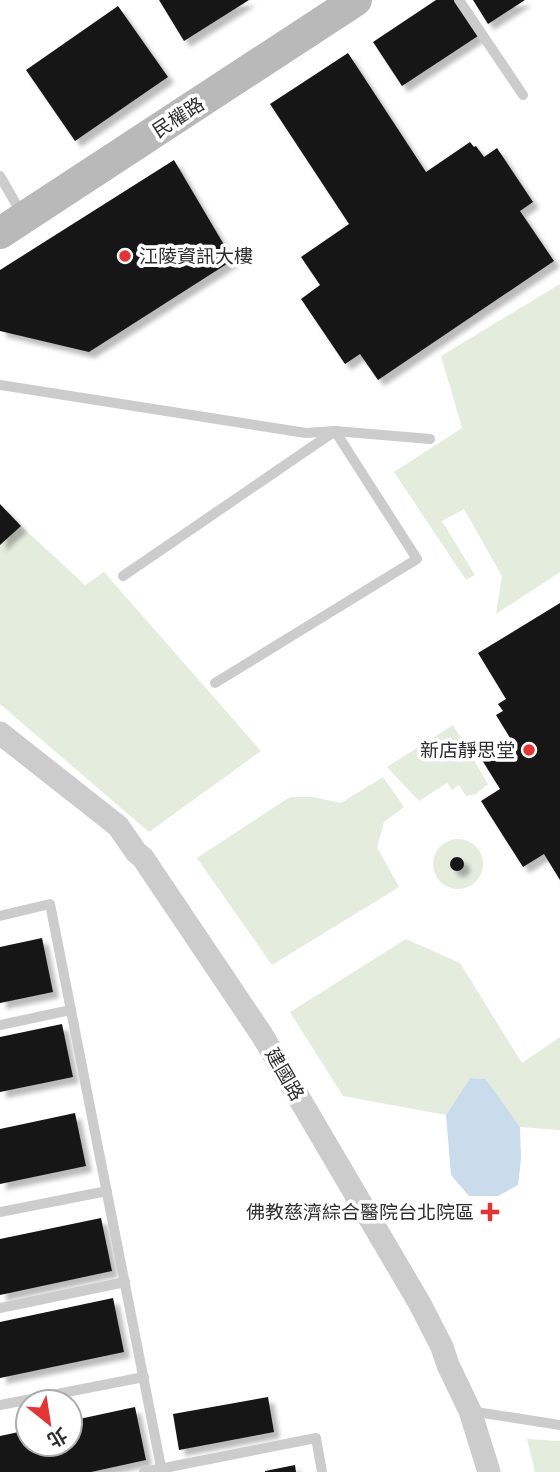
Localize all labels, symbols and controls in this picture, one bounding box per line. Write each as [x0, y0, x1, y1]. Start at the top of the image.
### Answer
street label: 民權路 [148, 92, 208, 142]
place label: 江陵資訊大樓 [139, 245, 253, 267]
marker: 江陵資訊大樓 [117, 248, 133, 264]
place label: 新店靜思堂 [420, 739, 515, 761]
marker: 新店靜思堂 [521, 742, 537, 758]
street label: 建國路 [261, 1044, 309, 1104]
place label: 佛教慈濟綜合醫院台北院區 [246, 1201, 474, 1223]
marker: 佛教慈濟綜合醫院台北院區 [480, 1202, 500, 1222]
north arrow [14, 1388, 84, 1458]
text: 北 [44, 1423, 71, 1452]

